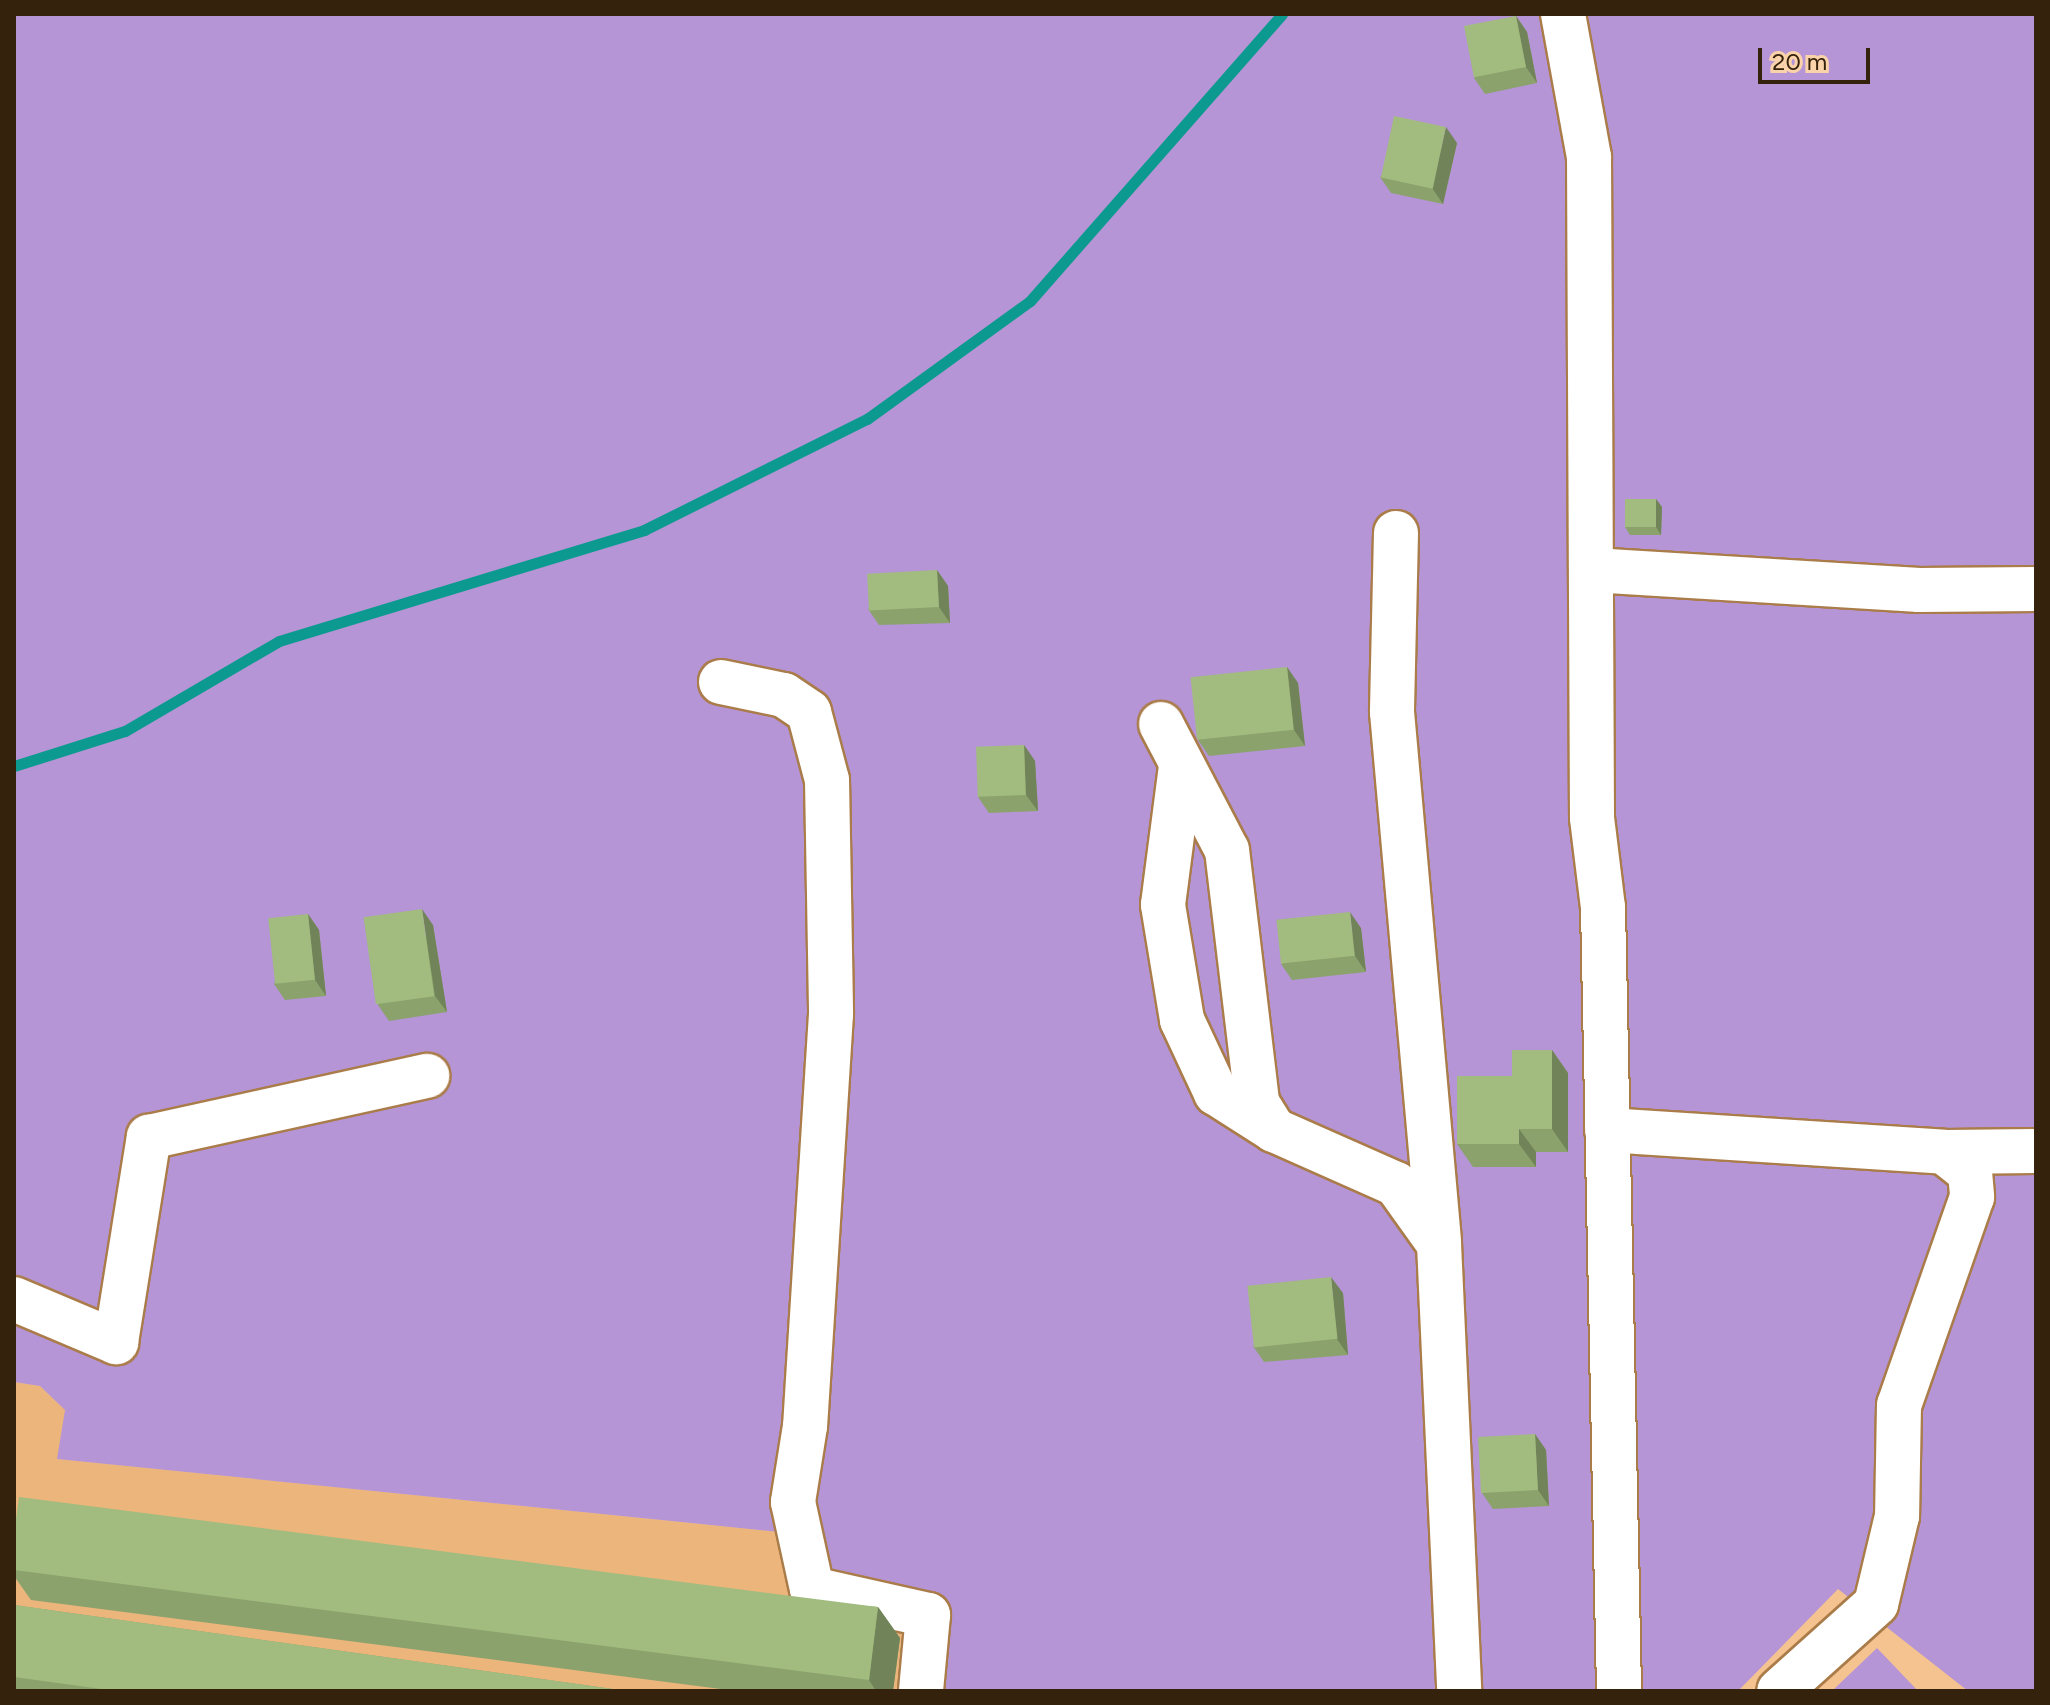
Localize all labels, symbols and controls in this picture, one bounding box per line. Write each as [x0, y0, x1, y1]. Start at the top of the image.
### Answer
scale bar [1762, 32, 1874, 82]
text: 20 m [1772, 47, 1827, 76]

